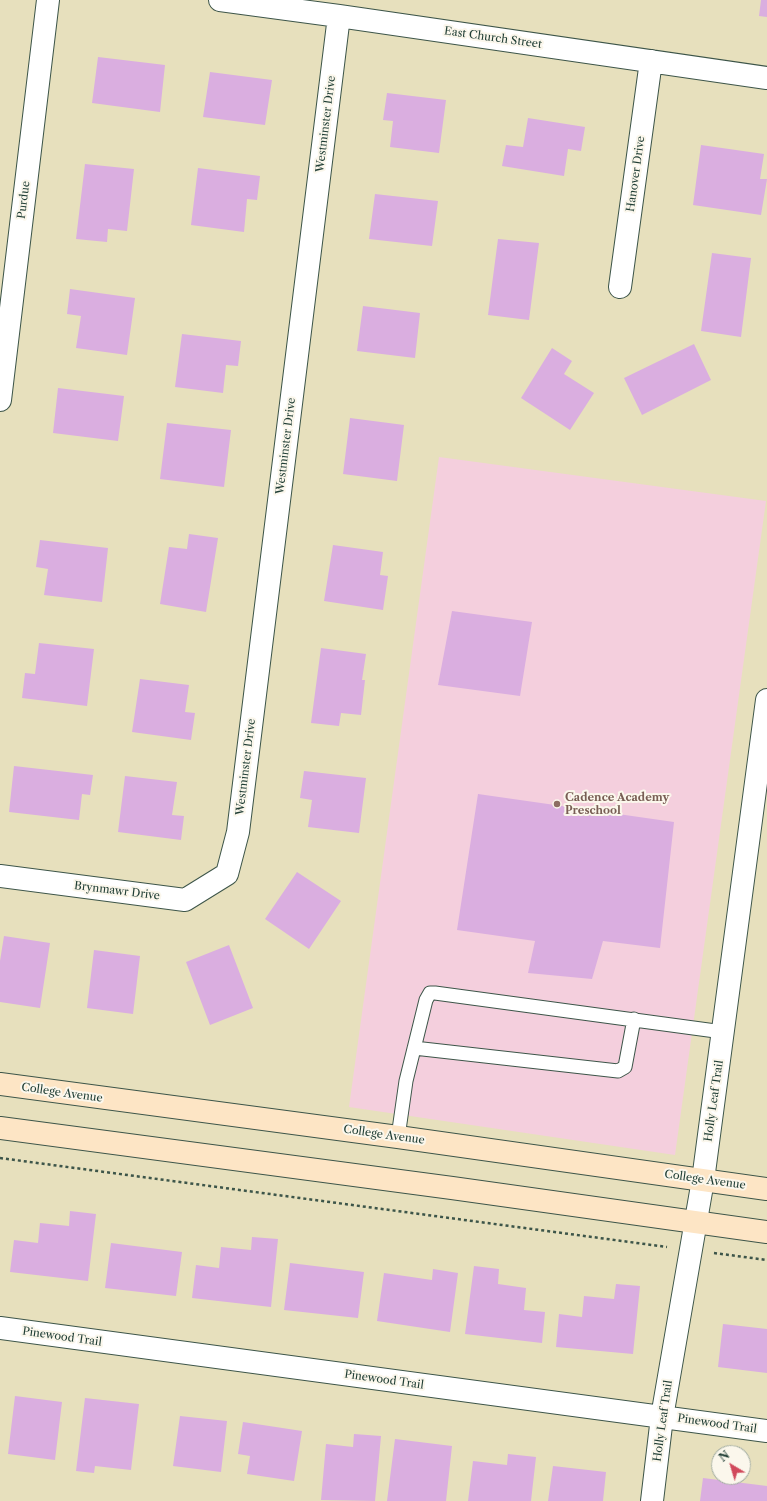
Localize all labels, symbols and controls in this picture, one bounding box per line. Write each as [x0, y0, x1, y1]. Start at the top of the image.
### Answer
street label: East Church Street [443, 25, 543, 51]
street label: Westminster Drive [314, 75, 338, 173]
street label: Hanover Drive [624, 135, 648, 213]
street label: Purdue [15, 180, 33, 220]
street label: Westminster Drive [274, 397, 298, 495]
street label: Westminster Drive [234, 718, 258, 816]
place label: Cadence Academy Preschool [565, 791, 669, 817]
marker: Cadence Academy Preschool [552, 799, 562, 809]
street label: Brynmawr Drive [73, 879, 161, 903]
street label: Holly Leaf Trail [702, 1059, 726, 1143]
street label: College Avenue [21, 1081, 103, 1105]
street label: College Avenue [343, 1123, 425, 1147]
street label: College Avenue [664, 1168, 746, 1192]
street label: Pinewood Trail [21, 1325, 103, 1349]
street label: Pinewood Trail [343, 1368, 425, 1392]
street label: Holly Leaf Trail [651, 1379, 675, 1463]
street label: Pinewood Trail [676, 1412, 758, 1436]
north arrow [711, 1445, 751, 1485]
text: N [716, 1448, 732, 1465]

